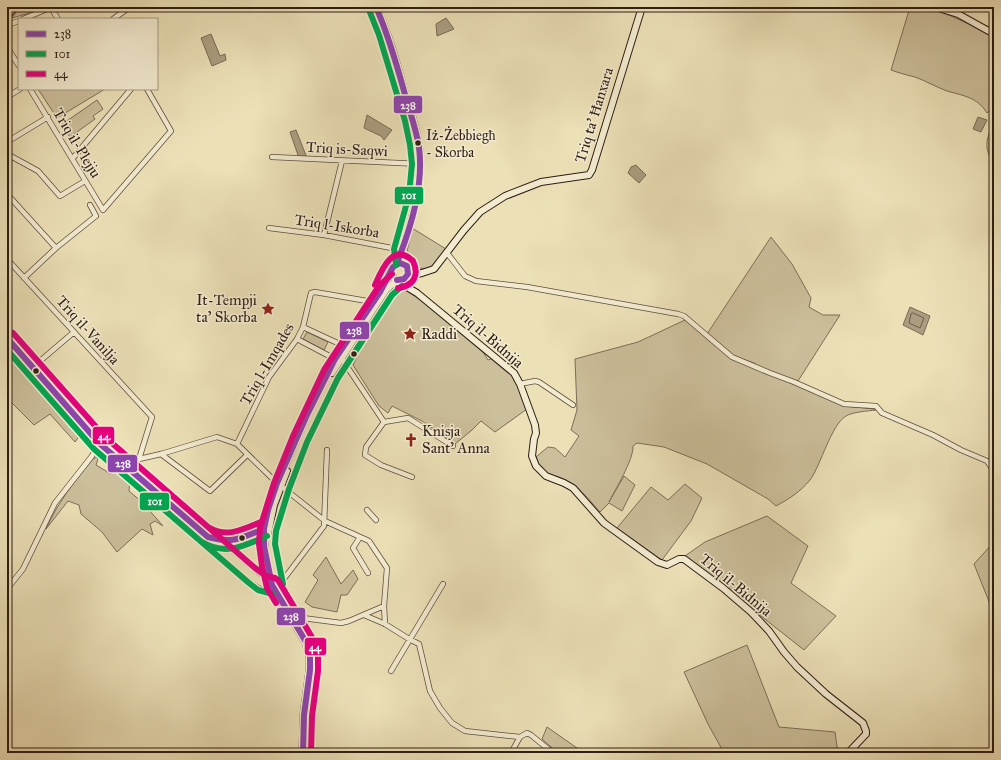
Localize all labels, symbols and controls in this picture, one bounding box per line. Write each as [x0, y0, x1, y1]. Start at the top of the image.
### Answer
legend [18, 18, 158, 90]
text: 238 [54, 27, 71, 41]
text: 101 [54, 47, 71, 61]
street label: Triq ta' Ħanxara [571, 64, 618, 165]
text: 44 [54, 67, 68, 81]
line badge: 238 [393, 95, 423, 114]
text: 238 [400, 99, 416, 113]
street label: Triq il-Plejju [48, 105, 105, 182]
place label: Iż-Żebbiegħ - Skorba [426, 126, 495, 161]
street label: Triq is-Saqwi [306, 138, 388, 161]
marker: Iż-Żebbiegħ - Skorba [413, 138, 423, 148]
line badge: 101 [394, 186, 424, 205]
text: 101 [402, 189, 417, 202]
street label: Triq l-Iskorba [293, 210, 381, 243]
place label: It-Tempji ta' Skorba [196, 291, 258, 326]
street label: Triq il-Vanilja [52, 292, 124, 369]
street label: Triq il-Bidnija [448, 300, 528, 373]
place icon: It-Tempji ta' Skorba [260, 301, 276, 317]
street label: Triq l-Imqades [236, 320, 299, 409]
line badge: 238 [339, 321, 370, 340]
text: 238 [346, 324, 362, 338]
place label: Raddi [421, 325, 457, 343]
place icon: Raddi [402, 326, 418, 342]
unlabelled marker [349, 349, 359, 359]
unlabelled marker [31, 366, 41, 376]
place label: Knisja Sant' Anna [422, 422, 491, 457]
line badge: 44 [92, 426, 115, 445]
text: 44 [98, 430, 111, 444]
church icon: Knisja Sant' Anna [403, 432, 419, 448]
line badge: 238 [107, 454, 138, 473]
text: 238 [115, 457, 131, 471]
line badge: 101 [139, 492, 170, 511]
text: 101 [148, 495, 163, 508]
unlabelled marker [237, 533, 247, 543]
street label: Triq il-Bidnija [696, 550, 776, 621]
line badge: 238 [276, 607, 306, 626]
text: 238 [283, 610, 299, 624]
line badge: 44 [304, 637, 327, 656]
text: 44 [309, 641, 322, 655]

